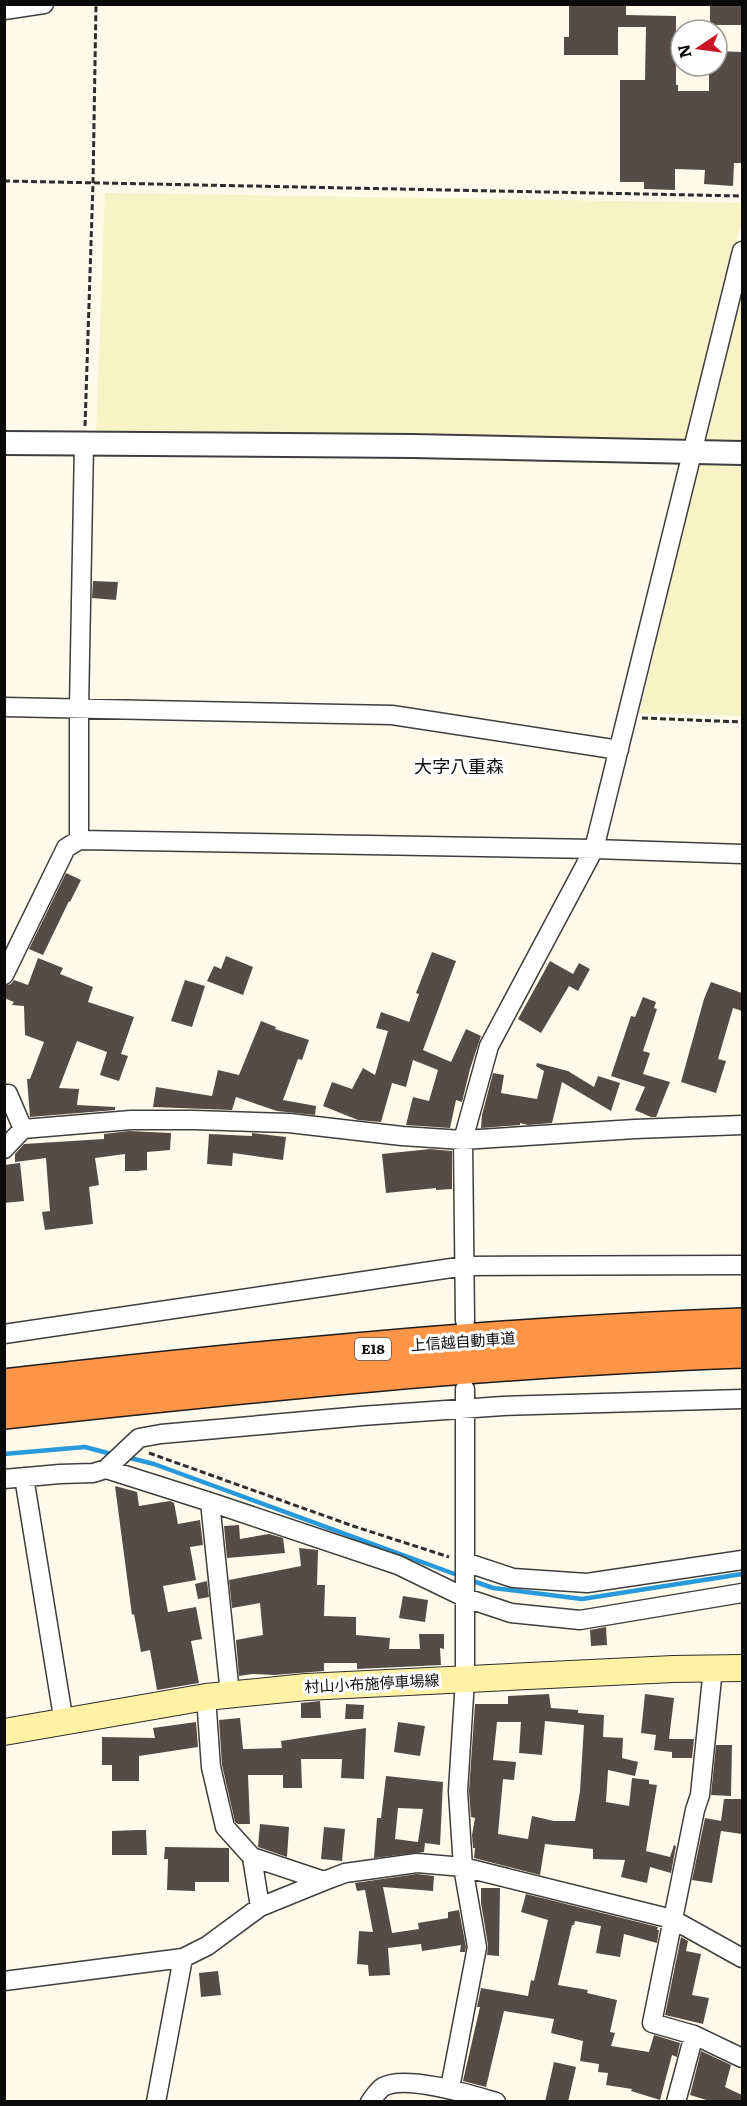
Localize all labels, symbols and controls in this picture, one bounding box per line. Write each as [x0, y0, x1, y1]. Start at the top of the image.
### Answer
north arrow [669, 18, 729, 78]
text: N [670, 42, 697, 61]
district label: 大字八重森 [414, 752, 504, 779]
street label: 上信越自動車道 [410, 1325, 516, 1356]
road number: E18 [355, 1338, 391, 1360]
street label: 村山小布施停車場線 [304, 1667, 440, 1698]

